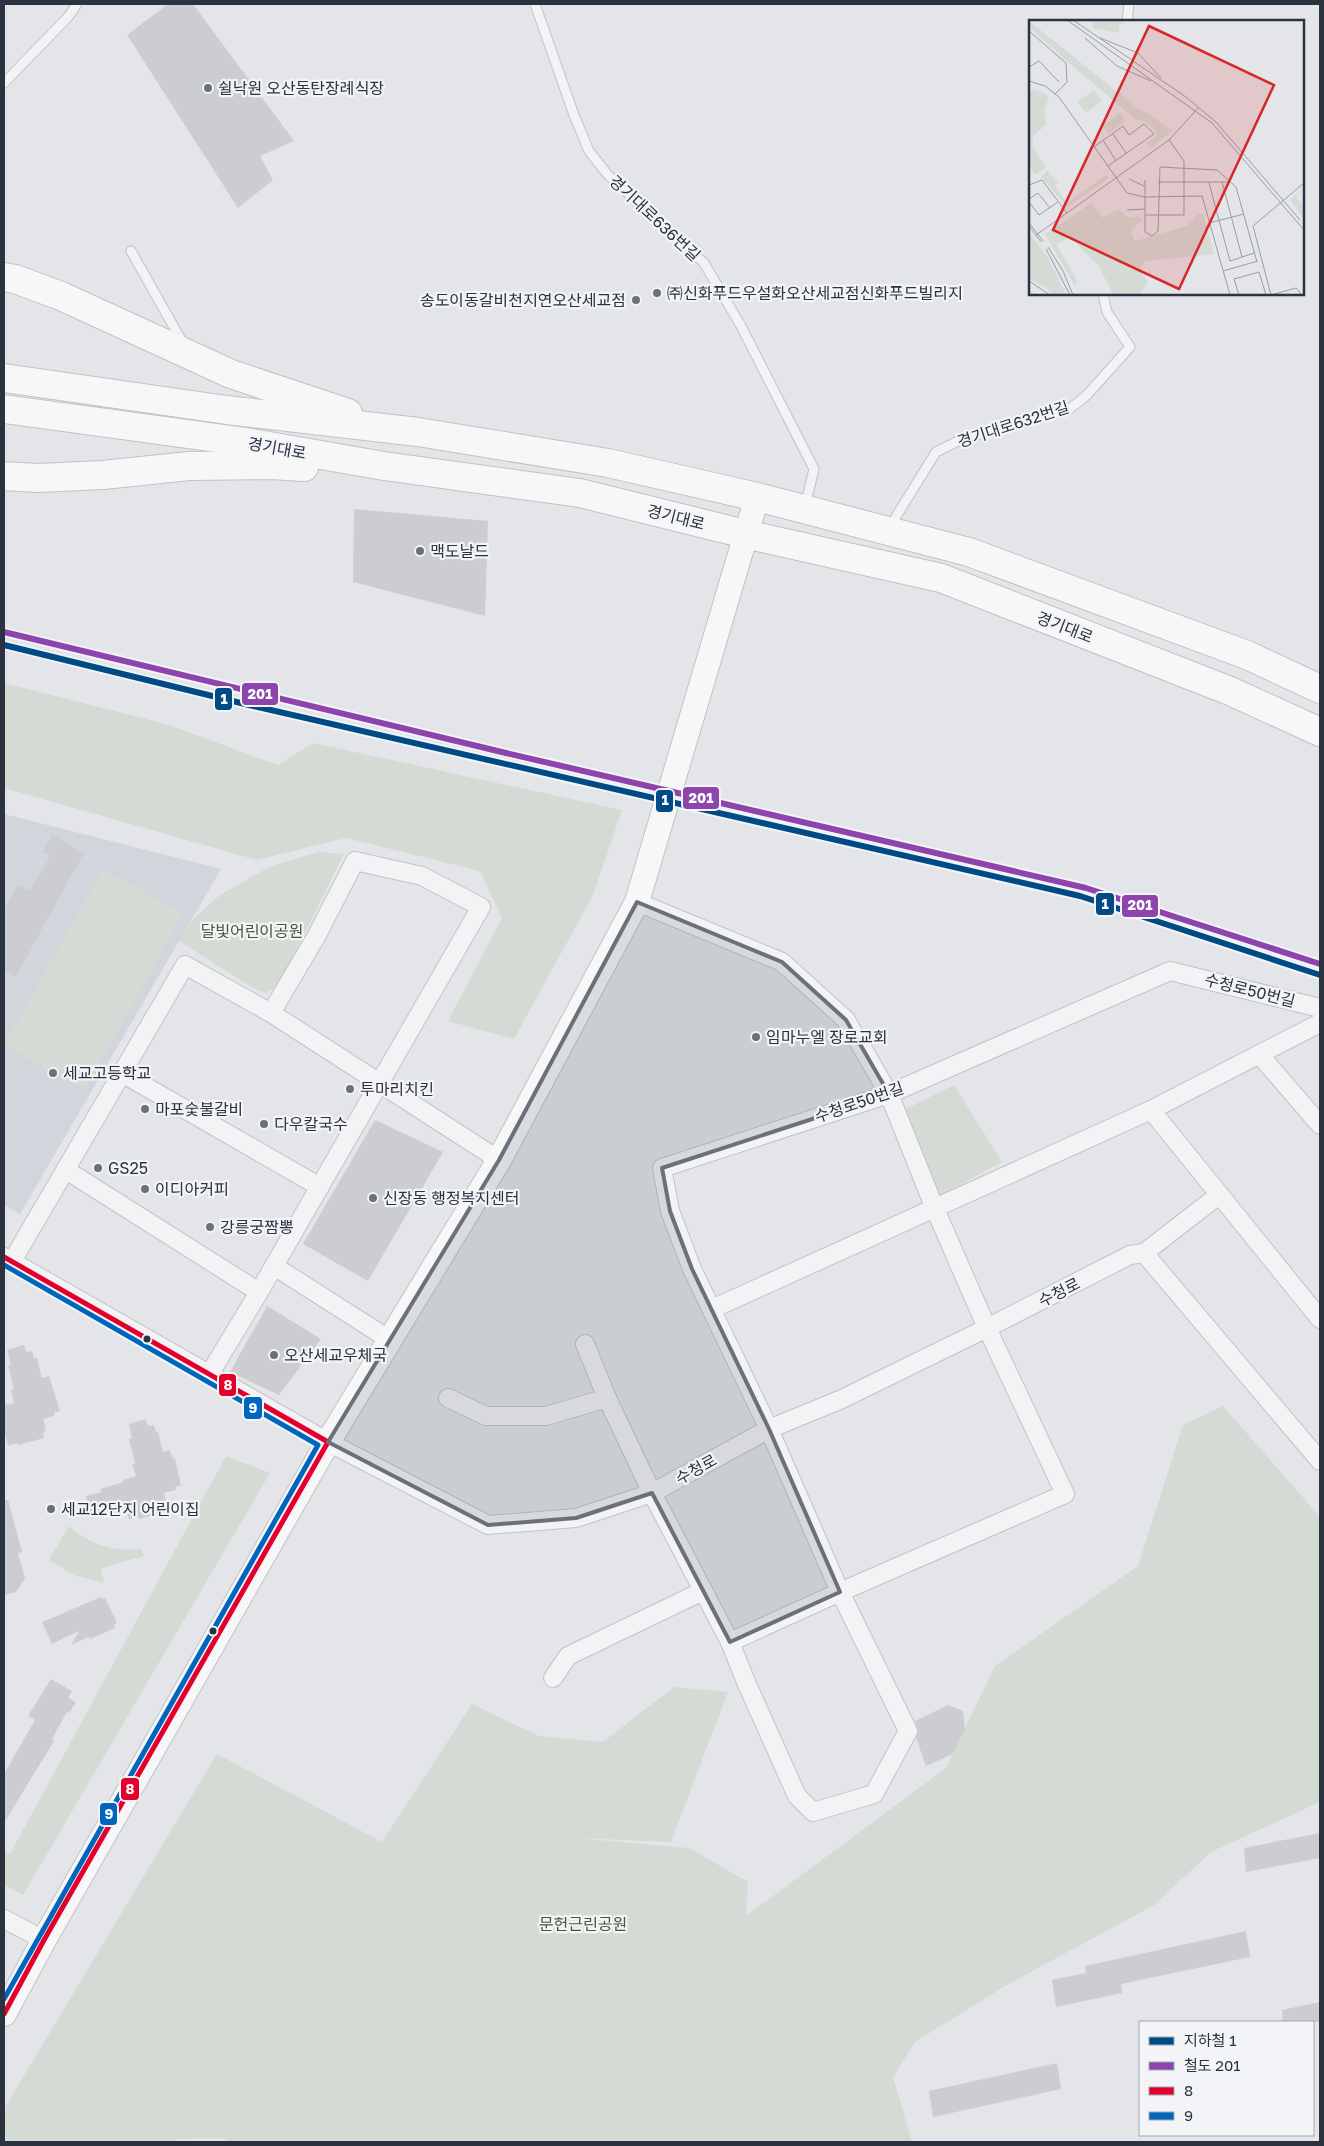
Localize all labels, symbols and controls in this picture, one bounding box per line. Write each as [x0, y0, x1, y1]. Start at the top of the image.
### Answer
inset map [1029, 20, 1304, 295]
place label: 쉴낙원 오산동탄장례식장 [218, 78, 384, 98]
marker: 쉴낙원 오산동탄장례식장 [202, 82, 214, 94]
street label: 경기대로636번길 [605, 171, 705, 265]
place label: ㈜신화푸드우설화오산세교점신화푸드빌리지 [667, 283, 963, 303]
marker: ㈜신화푸드우설화오산세교점신화푸드빌리지 [651, 287, 663, 299]
place label: 송도이동갈비천지연오산세교점 [420, 290, 626, 310]
marker: 송도이동갈비천지연오산세교점 [630, 294, 642, 306]
street label: 경기대로632번길 [954, 396, 1072, 452]
street label: 경기대로 [246, 433, 308, 463]
street label: 경기대로 [645, 500, 707, 534]
place label: 맥도날드 [430, 541, 489, 561]
marker: 맥도날드 [414, 545, 426, 557]
street label: 경기대로 [1034, 607, 1096, 647]
line badge: 201 [241, 682, 279, 706]
text: 201 [248, 685, 272, 702]
line badge: 1 [214, 687, 233, 711]
text: 1 [220, 690, 228, 707]
line badge: 201 [682, 786, 720, 810]
line badge: 1 [655, 789, 674, 813]
text: 201 [689, 789, 713, 806]
text: 1 [661, 791, 669, 808]
line badge: 1 [1095, 892, 1115, 916]
line badge: 201 [1121, 894, 1159, 918]
text: 1 [1101, 895, 1109, 912]
text: 201 [1128, 896, 1152, 913]
park label: 달빛어린이공원 [200, 921, 304, 941]
street label: 수청로50번길 [1203, 969, 1297, 1011]
place label: 임마누엘 장로교회 [766, 1027, 888, 1047]
marker: 임마누엘 장로교회 [750, 1031, 762, 1043]
place label: 세교고등학교 [63, 1063, 151, 1083]
marker: 세교고등학교 [47, 1067, 59, 1079]
street label: 수청로50번길 [812, 1077, 906, 1127]
place label: 투마리치킨 [360, 1079, 434, 1099]
marker: 투마리치킨 [344, 1083, 356, 1095]
place label: 마포숯불갈비 [155, 1099, 243, 1119]
marker: 마포숯불갈비 [139, 1103, 151, 1115]
place label: 다우칼국수 [274, 1114, 348, 1134]
marker: 다우칼국수 [258, 1118, 270, 1130]
place label: GS25 [108, 1158, 148, 1178]
marker: GS25 [92, 1162, 104, 1174]
place label: 이디아커피 [155, 1179, 229, 1199]
marker: 이디아커피 [139, 1183, 151, 1195]
place label: 신장동 행정복지센터 [383, 1188, 519, 1208]
marker: 신장동 행정복지센터 [367, 1192, 379, 1204]
place label: 강릉궁짬뽕 [220, 1217, 294, 1237]
marker: 강릉궁짬뽕 [204, 1221, 216, 1233]
street label: 수청로 [1035, 1273, 1083, 1311]
unlabelled marker [142, 1334, 152, 1344]
place label: 오산세교우체국 [284, 1345, 387, 1365]
marker: 오산세교우체국 [268, 1349, 280, 1361]
line badge: 8 [218, 1373, 237, 1397]
text: 8 [224, 1376, 233, 1393]
line badge: 9 [243, 1396, 263, 1420]
text: 9 [249, 1399, 258, 1416]
street label: 수청로 [672, 1449, 720, 1488]
place label: 세교12단지 어린이집 [61, 1499, 200, 1519]
marker: 세교12단지 어린이집 [45, 1503, 57, 1515]
unlabelled marker [208, 1626, 218, 1636]
line badge: 8 [120, 1777, 140, 1801]
text: 8 [126, 1780, 135, 1797]
line badge: 9 [99, 1802, 118, 1826]
text: 9 [105, 1805, 114, 1822]
park label: 문헌근린공원 [539, 1914, 627, 1934]
legend [1139, 2021, 1314, 2136]
text: 지하철 1 [1184, 2031, 1236, 2049]
text: 철도 201 [1184, 2056, 1241, 2074]
text: 8 [1184, 2081, 1193, 2099]
text: 9 [1184, 2106, 1193, 2124]

